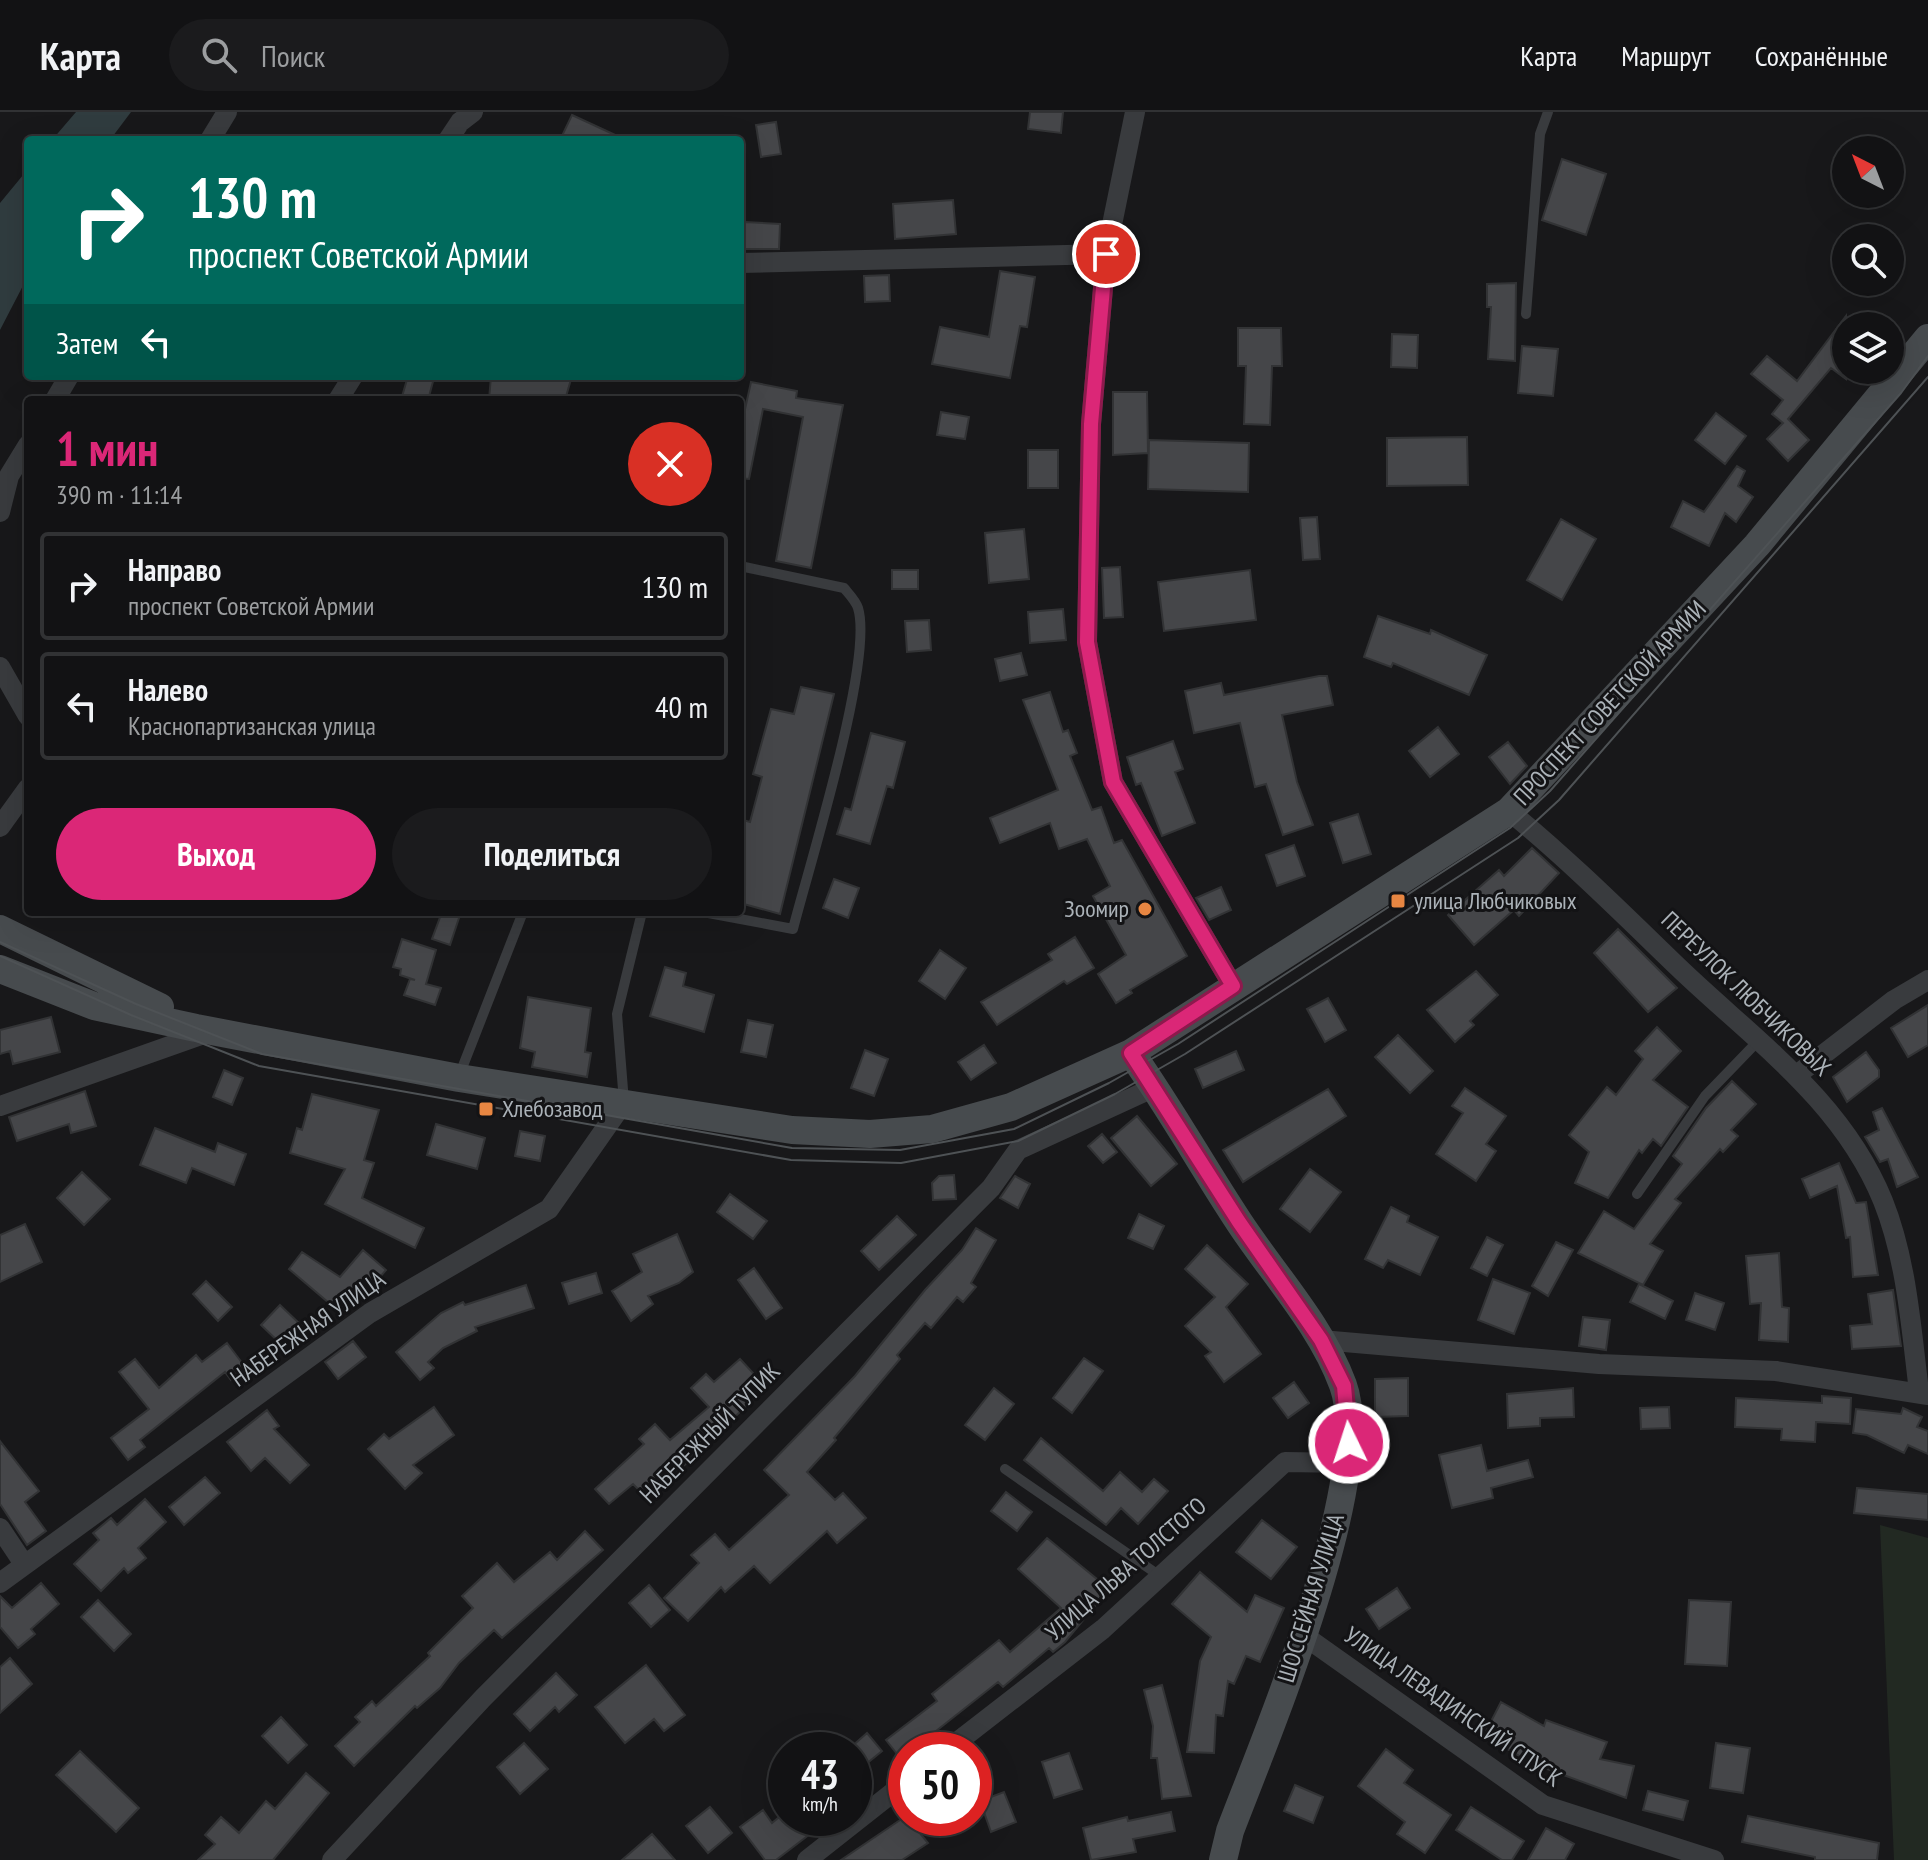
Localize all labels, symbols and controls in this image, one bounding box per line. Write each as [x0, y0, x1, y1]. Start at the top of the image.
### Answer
search box [169, 19, 729, 91]
text: Карта [40, 31, 121, 80]
icon: search [197, 33, 241, 77]
text: Поиск [261, 36, 325, 75]
text: Карта [1520, 37, 1577, 74]
text: Маршрут [1621, 37, 1711, 74]
text: Сохранённые [1755, 37, 1888, 74]
north arrow [1832, 136, 1904, 208]
map controls [1832, 136, 1904, 384]
text: 130 m [188, 161, 317, 233]
icon: right [56, 168, 160, 272]
pin [1072, 220, 1140, 288]
button: search [1832, 224, 1904, 296]
text: проспект Советской Армии [188, 231, 529, 278]
icon: arrive [1084, 232, 1128, 276]
button: layers [1832, 312, 1904, 384]
icon: left [134, 320, 178, 364]
text: Затем [56, 323, 118, 362]
text: 1 мин [56, 417, 158, 479]
button: close [628, 422, 712, 506]
text: 390 m · 11:14 [56, 478, 182, 511]
text: Направо [128, 550, 221, 589]
icon: right [60, 564, 104, 608]
text: 130 m [642, 567, 708, 606]
text: проспект Советской Армии [128, 589, 374, 622]
street label: ПРОСПЕКТ СОВЕТСКОЙ АРМИИ [1507, 594, 1713, 811]
text: Налево [128, 670, 208, 709]
icon: left [60, 684, 104, 728]
text: 40 m [655, 687, 708, 726]
text: Краснопартизанская улица [128, 709, 376, 742]
button: Выход [56, 808, 376, 900]
button: Поделиться [392, 808, 712, 900]
place label: улица Любчиковых [1414, 885, 1577, 916]
marker: улица Любчиковых [1389, 892, 1407, 910]
place label: Зоомир [1064, 893, 1129, 924]
marker: Зоомир [1136, 900, 1154, 918]
street label: ПЕРЕУЛОК ЛЮБЧИКОВЫХ [1655, 905, 1838, 1083]
place label: Хлебозавод [502, 1093, 603, 1124]
marker: Хлебозавод [477, 1100, 495, 1118]
street label: НАБЕРЕЖНАЯ УЛИЦА [224, 1263, 392, 1394]
street label: НАБЕРЕЖНЫЙ ТУПИК [633, 1356, 787, 1510]
position arrow [1307, 1401, 1391, 1485]
street label: УЛИЦА ЛЬВА ТОЛСТОГО [1039, 1490, 1213, 1647]
street label: ШОССЕЙНАЯ УЛИЦА [1270, 1509, 1351, 1686]
street label: УЛИЦА ЛЕВАДИНСКИЙ СПУСК [1338, 1620, 1568, 1794]
speed limit sign: 50 [888, 1732, 992, 1836]
text: 43 [801, 1748, 839, 1800]
text: km/h [802, 1791, 838, 1817]

